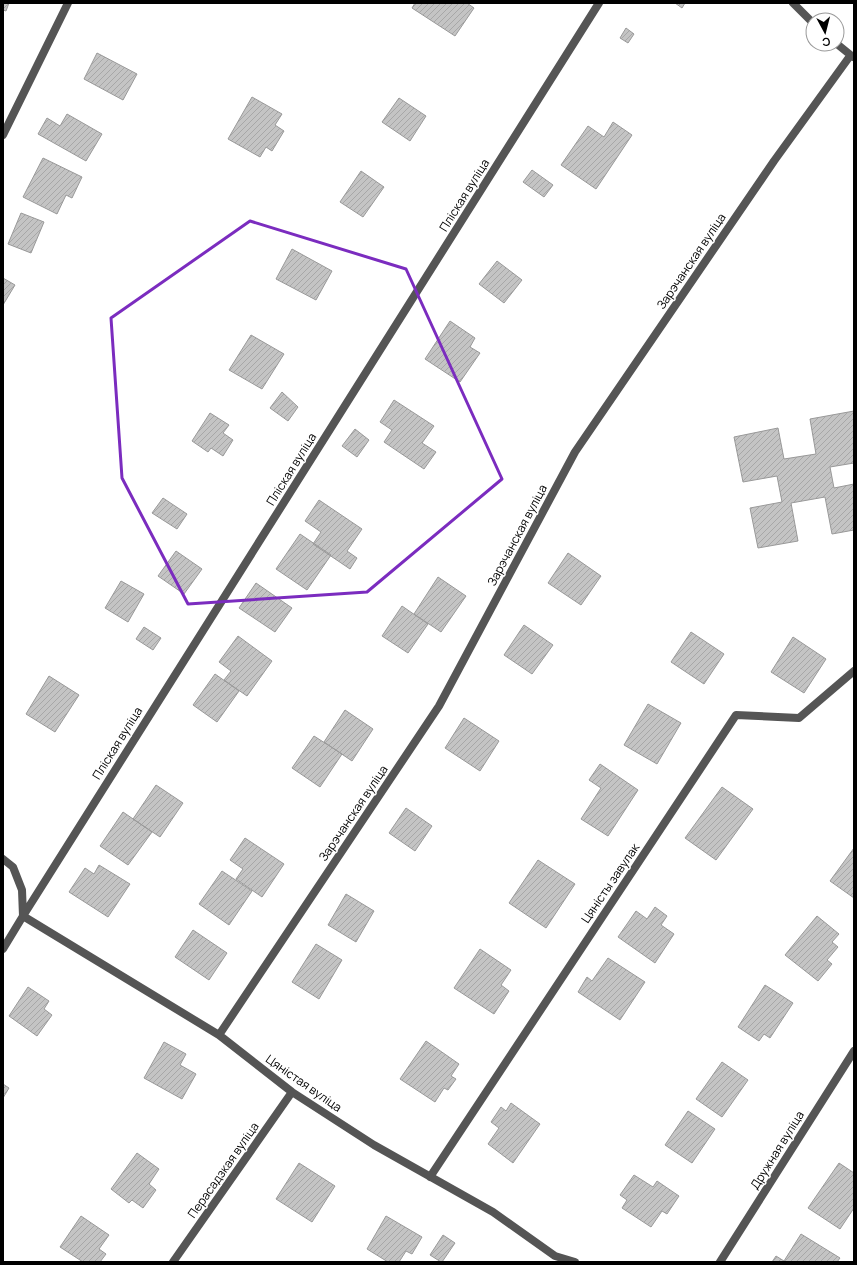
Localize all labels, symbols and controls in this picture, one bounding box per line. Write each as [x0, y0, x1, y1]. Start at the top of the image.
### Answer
north arrow [805, 12, 845, 52]
text: С [821, 34, 831, 50]
street label: Пліская вуліца [435, 155, 493, 235]
street label: Зарэчанская вуліца [653, 210, 729, 312]
street label: Пліская вуліца [262, 429, 320, 509]
street label: Зарэчанская вуліца [483, 481, 551, 589]
street label: Пліская вуліца [88, 703, 146, 783]
street label: Зарэчанская вуліца [315, 762, 391, 864]
street label: Цяністы завулак [577, 839, 644, 926]
street label: Цяністая вуліца [262, 1050, 346, 1116]
street label: Дружная вуліца [746, 1108, 808, 1192]
street label: Перасадзкая вуліца [183, 1119, 263, 1221]

